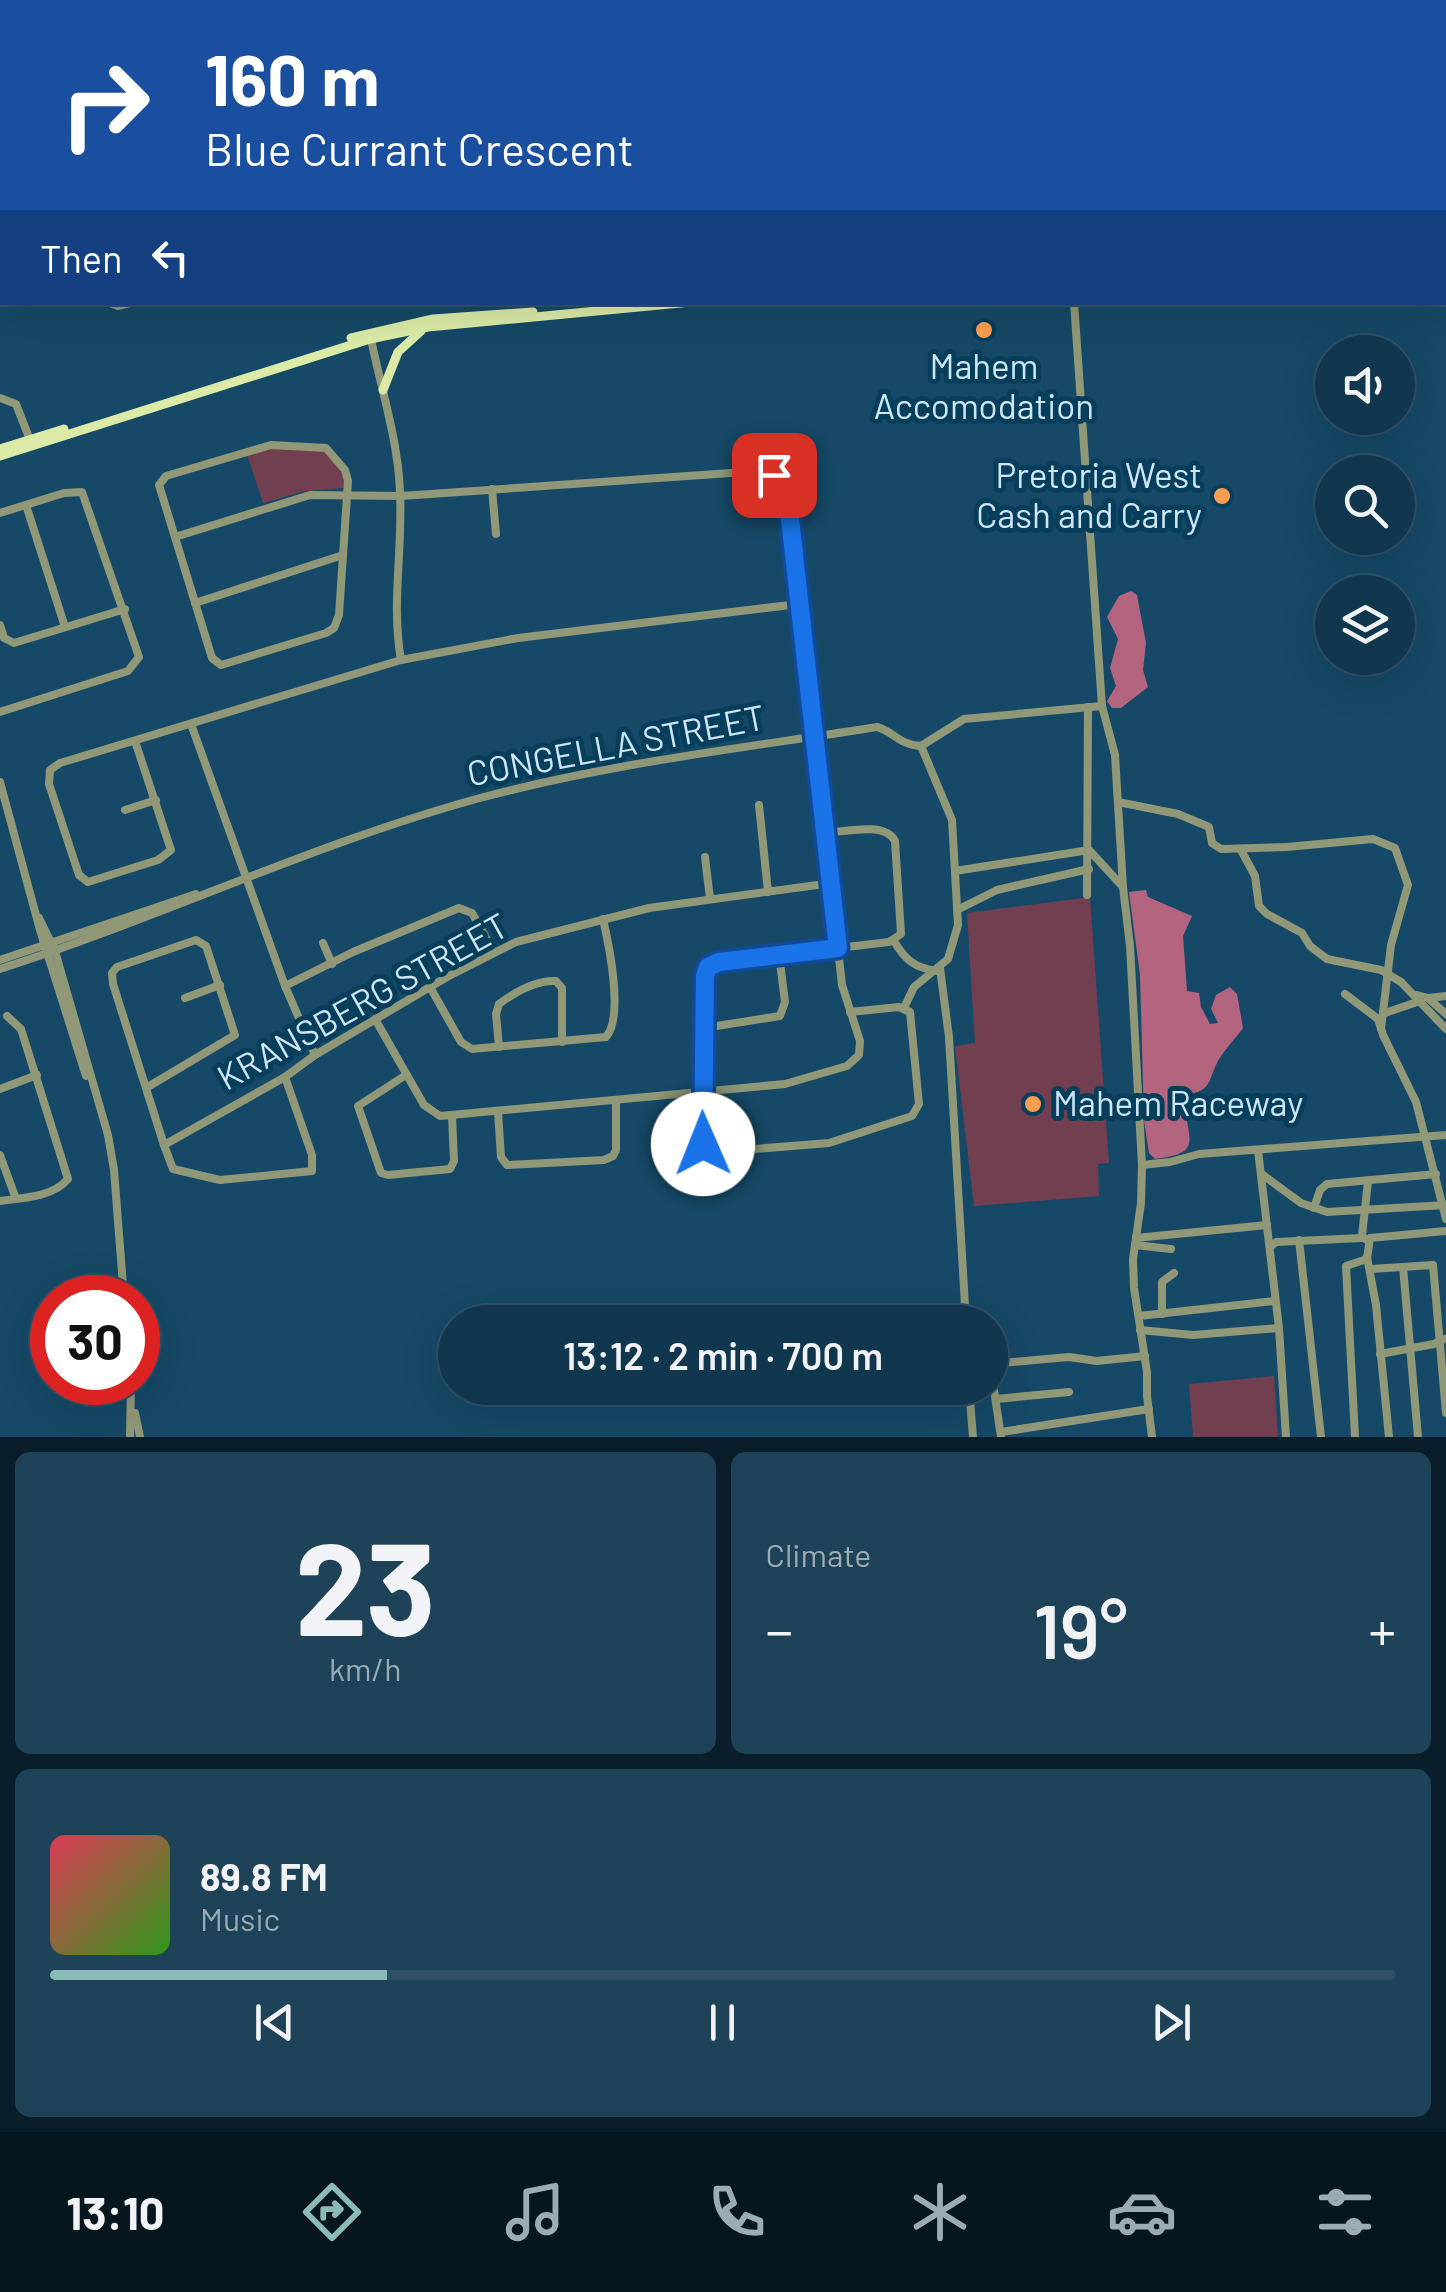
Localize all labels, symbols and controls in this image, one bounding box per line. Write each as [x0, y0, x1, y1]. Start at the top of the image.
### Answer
text: 160 m [205, 36, 380, 120]
icon: right [40, 40, 170, 170]
text: Blue Currant Crescent [205, 121, 634, 175]
icon: left [143, 230, 198, 285]
text: Then [40, 235, 123, 281]
marker: Mahem Accomodation [973, 319, 995, 341]
map controls [1315, 335, 1415, 675]
button: sound [1315, 335, 1415, 435]
place label: Mahem Accomodation [874, 344, 1094, 426]
pin [732, 433, 817, 518]
icon: arrive [747, 448, 802, 503]
place label: Pretoria West Cash and Carry [976, 453, 1202, 535]
button: search [1315, 455, 1415, 555]
marker: Pretoria West Cash and Carry [1211, 485, 1233, 507]
button: layers [1315, 575, 1415, 675]
street label: CONGELLA STREET [463, 695, 768, 793]
street label: KRANSBERG STREET [209, 903, 515, 1098]
place label: Mahem Raceway [1053, 1081, 1303, 1123]
position arrow [651, 1092, 755, 1196]
marker: Mahem Raceway [1022, 1093, 1044, 1115]
speed limit sign: 30 [30, 1275, 160, 1405]
text: 13:12 · 2 min · 700 m [563, 1332, 883, 1378]
text: 23 [295, 1506, 436, 1662]
text: Climate [766, 1535, 871, 1573]
text: 19° [1034, 1584, 1128, 1674]
text: − [766, 1596, 793, 1662]
text: + [1368, 1596, 1396, 1662]
text: km/h [329, 1649, 401, 1687]
text: 89.8 FM [200, 1853, 328, 1899]
text: Music [200, 1899, 280, 1937]
icon: previous [247, 1995, 302, 2050]
icon: pause [695, 1995, 750, 2050]
icon: next [1144, 1995, 1199, 2050]
icon: directions [297, 2177, 367, 2247]
icon: music [500, 2177, 570, 2247]
icon: phone [702, 2177, 772, 2247]
icon: climate [905, 2177, 975, 2247]
icon: car [1107, 2177, 1177, 2247]
icon: filters [1310, 2177, 1380, 2247]
text: 13:10 [66, 2185, 164, 2239]

